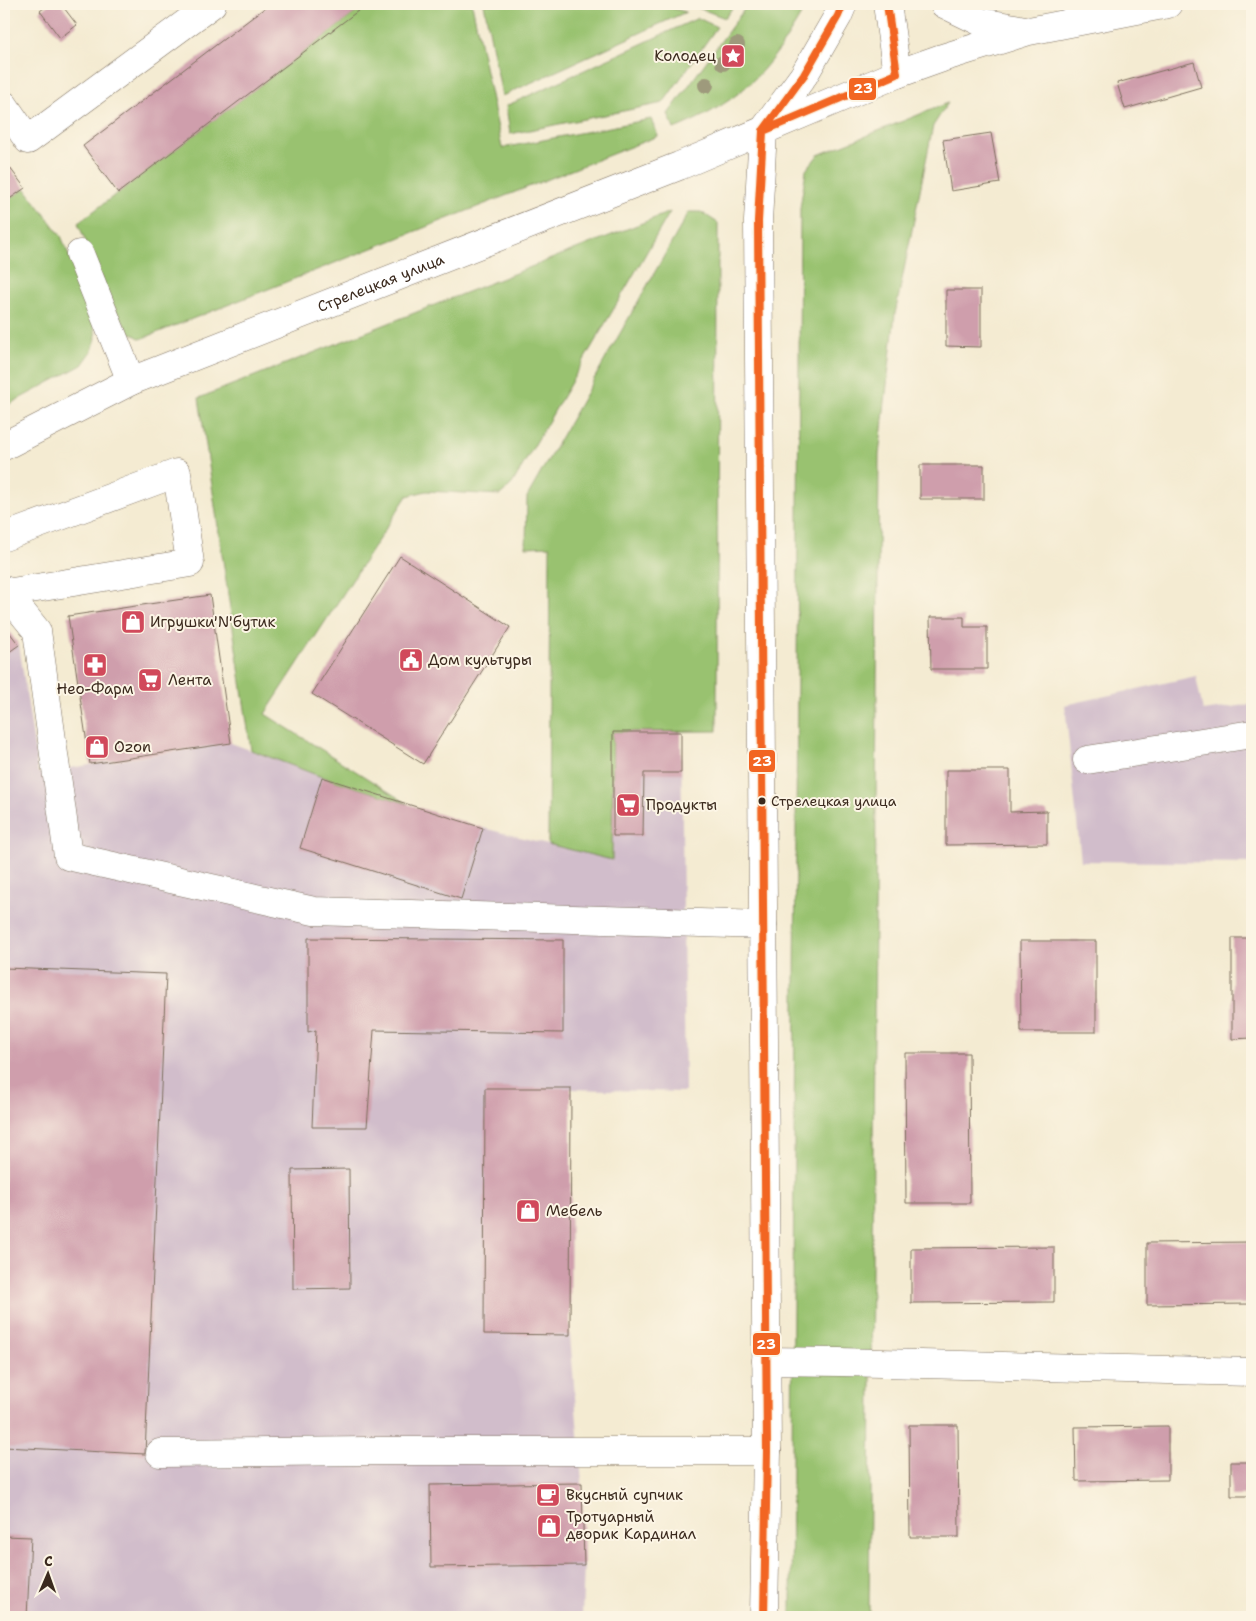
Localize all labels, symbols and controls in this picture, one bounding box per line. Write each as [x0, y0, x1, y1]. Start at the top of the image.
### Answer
place icon: Колодец [720, 43, 746, 69]
place label: Колодец [654, 46, 716, 66]
line badge: 23 [848, 77, 877, 101]
text: 23 [853, 79, 873, 97]
street label: Стрелецкая улица [314, 249, 448, 317]
shop icon: Игрушки'N'бутик [120, 609, 146, 635]
place label: Игрушки'N'бутик [150, 612, 275, 632]
public building icon: Дом культуры [398, 647, 424, 673]
place label: Дом культуры [428, 650, 532, 670]
pharmacy icon: Нео-Фарм [82, 652, 108, 678]
supermarket icon: Лента [137, 667, 163, 693]
place label: Лента [168, 670, 212, 690]
place label: Нео-Фарм [57, 679, 134, 699]
shop icon: Ozon [84, 734, 110, 760]
place label: Ozon [114, 737, 151, 757]
line badge: 23 [748, 749, 776, 773]
text: 23 [752, 752, 772, 770]
supermarket icon: Продукты [615, 792, 641, 818]
place label: Стрелецкая улица [771, 792, 897, 810]
place label: Продукты [646, 795, 717, 815]
marker: Стрелецкая улица [757, 796, 767, 806]
shop icon: Мебель [515, 1198, 541, 1224]
place label: Мебель [546, 1201, 603, 1221]
line badge: 23 [752, 1332, 781, 1356]
text: 23 [756, 1335, 776, 1353]
cafe icon: Вкусный супчик [535, 1482, 561, 1508]
place label: Вкусный супчик [566, 1485, 683, 1505]
place label: Тротуарный дворик Кардинал [566, 1507, 697, 1544]
shop icon: Тротуарный дворик Кардинал [536, 1513, 562, 1539]
north arrow [22, 1548, 72, 1598]
text: С [44, 1552, 53, 1570]

